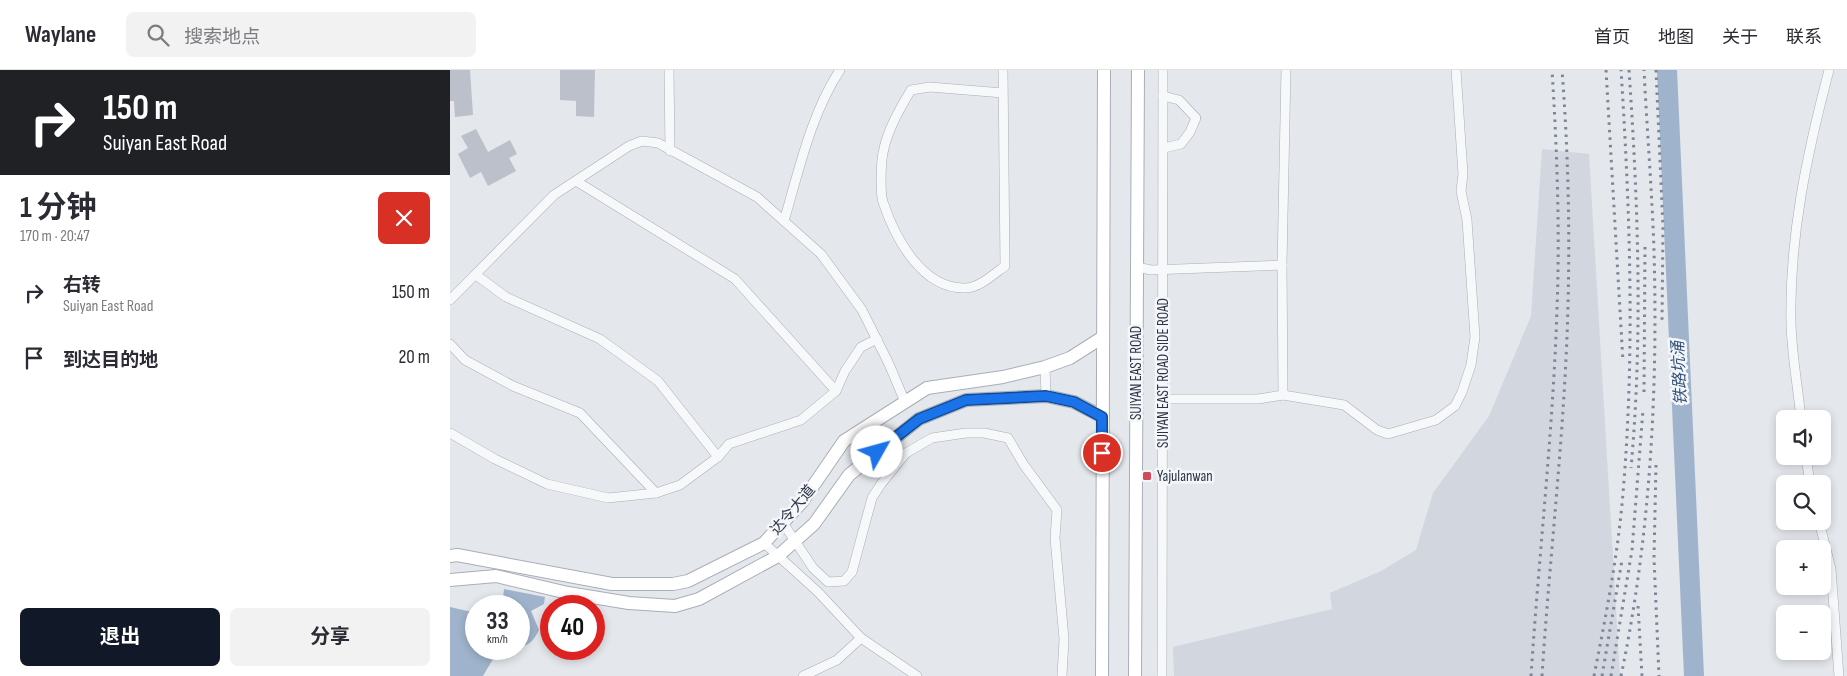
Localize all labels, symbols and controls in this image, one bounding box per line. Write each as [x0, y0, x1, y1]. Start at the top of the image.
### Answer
search box [126, 12, 476, 57]
text: Waylane [25, 20, 96, 49]
icon: search [144, 21, 172, 49]
text: 搜索地点 [184, 26, 260, 49]
text: 首页 [1594, 27, 1630, 48]
text: 地图 [1658, 27, 1694, 48]
text: 关于 [1722, 27, 1758, 48]
text: 联系 [1786, 27, 1822, 48]
text: 150 m [103, 87, 177, 130]
icon: right [20, 90, 85, 155]
text: Suiyan East Road [103, 130, 227, 157]
text: 1 分钟 [20, 190, 96, 226]
button: close [378, 192, 430, 244]
text: 170 m · 20:47 [20, 227, 90, 246]
text: 右转 [63, 274, 101, 297]
icon: right [20, 279, 48, 307]
text: 150 m [392, 281, 430, 304]
text: Suiyan East Road [63, 297, 153, 316]
street label: SUIYAN EAST ROAD SIDE ROAD [1154, 298, 1173, 448]
street label: SUIYAN EAST ROAD [1127, 326, 1146, 420]
water label: 铁路坑涌 [1669, 339, 1691, 405]
icon: arrive [20, 344, 48, 372]
text: 20 m [398, 346, 430, 369]
text: 到达目的地 [63, 349, 158, 372]
map controls [1776, 410, 1831, 660]
button: sound [1776, 410, 1831, 465]
position arrow [850, 425, 902, 477]
pin [1081, 432, 1123, 474]
icon: arrive [1088, 439, 1116, 467]
place label: Yajulanwan [1157, 467, 1213, 486]
marker: Yajulanwan [1141, 470, 1153, 482]
button: search [1776, 475, 1831, 530]
street label: 达令大道 [766, 481, 820, 539]
button: + [1776, 540, 1831, 595]
speed limit sign: 40 [540, 595, 605, 660]
button: − [1776, 605, 1831, 660]
text: 33 [486, 606, 509, 637]
button: 退出 [20, 608, 220, 666]
button: 分享 [230, 608, 430, 666]
text: km/h [487, 632, 508, 647]

